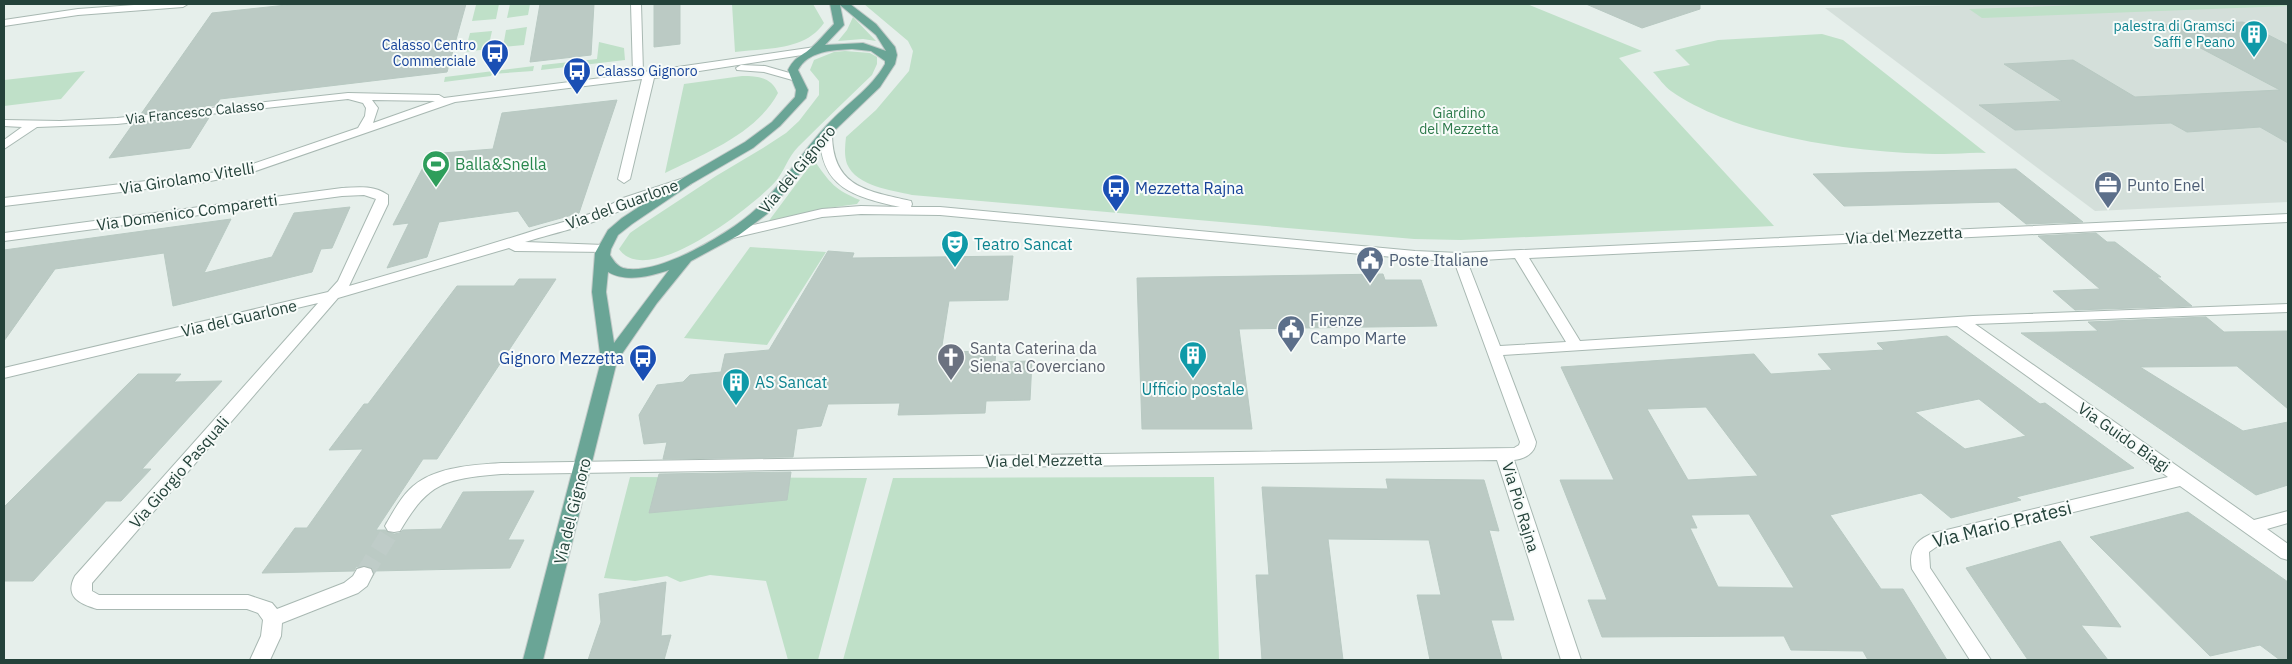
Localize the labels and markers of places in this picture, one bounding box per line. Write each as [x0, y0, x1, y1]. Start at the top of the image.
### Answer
place label: palestra di Gramsci Saffi e Peano [2114, 17, 2235, 51]
building icon: palestra di Gramsci Saffi e Peano [2239, 19, 2269, 58]
place label: Calasso Centro Commerciale [382, 36, 476, 70]
bus stop icon: Calasso Centro Commerciale [480, 38, 510, 77]
bus stop icon: Calasso Gignoro [562, 56, 592, 95]
place label: Calasso Gignoro [596, 62, 698, 80]
sports icon: Balla&Snella [421, 149, 451, 188]
place label: Balla&Snella [455, 154, 547, 174]
office icon: Punto Enel [2093, 170, 2123, 209]
bus stop icon: Mezzetta Rajna [1101, 173, 1131, 212]
place label: Punto Enel [2127, 175, 2205, 195]
place label: Mezzetta Rajna [1135, 178, 1244, 198]
theatre icon: Teatro Sancat [940, 229, 970, 268]
place label: Teatro Sancat [974, 234, 1073, 254]
public building icon: Poste Italiane [1355, 245, 1385, 284]
place label: Poste Italiane [1389, 250, 1489, 270]
place label: Firenze Campo Marte [1310, 310, 1406, 348]
public building icon: Firenze Campo Marte [1276, 314, 1306, 353]
place label: Santa Caterina da Siena a Coverciano [970, 338, 1106, 376]
building icon: Ufficio postale [1178, 340, 1208, 379]
church icon: Santa Caterina da Siena a Coverciano [936, 342, 966, 381]
bus stop icon: Gignoro Mezzetta [628, 343, 658, 382]
place label: Gignoro Mezzetta [499, 348, 624, 368]
building icon: AS Sancat [721, 367, 751, 406]
place label: AS Sancat [755, 372, 827, 392]
place label: Ufficio postale [1141, 379, 1245, 399]

